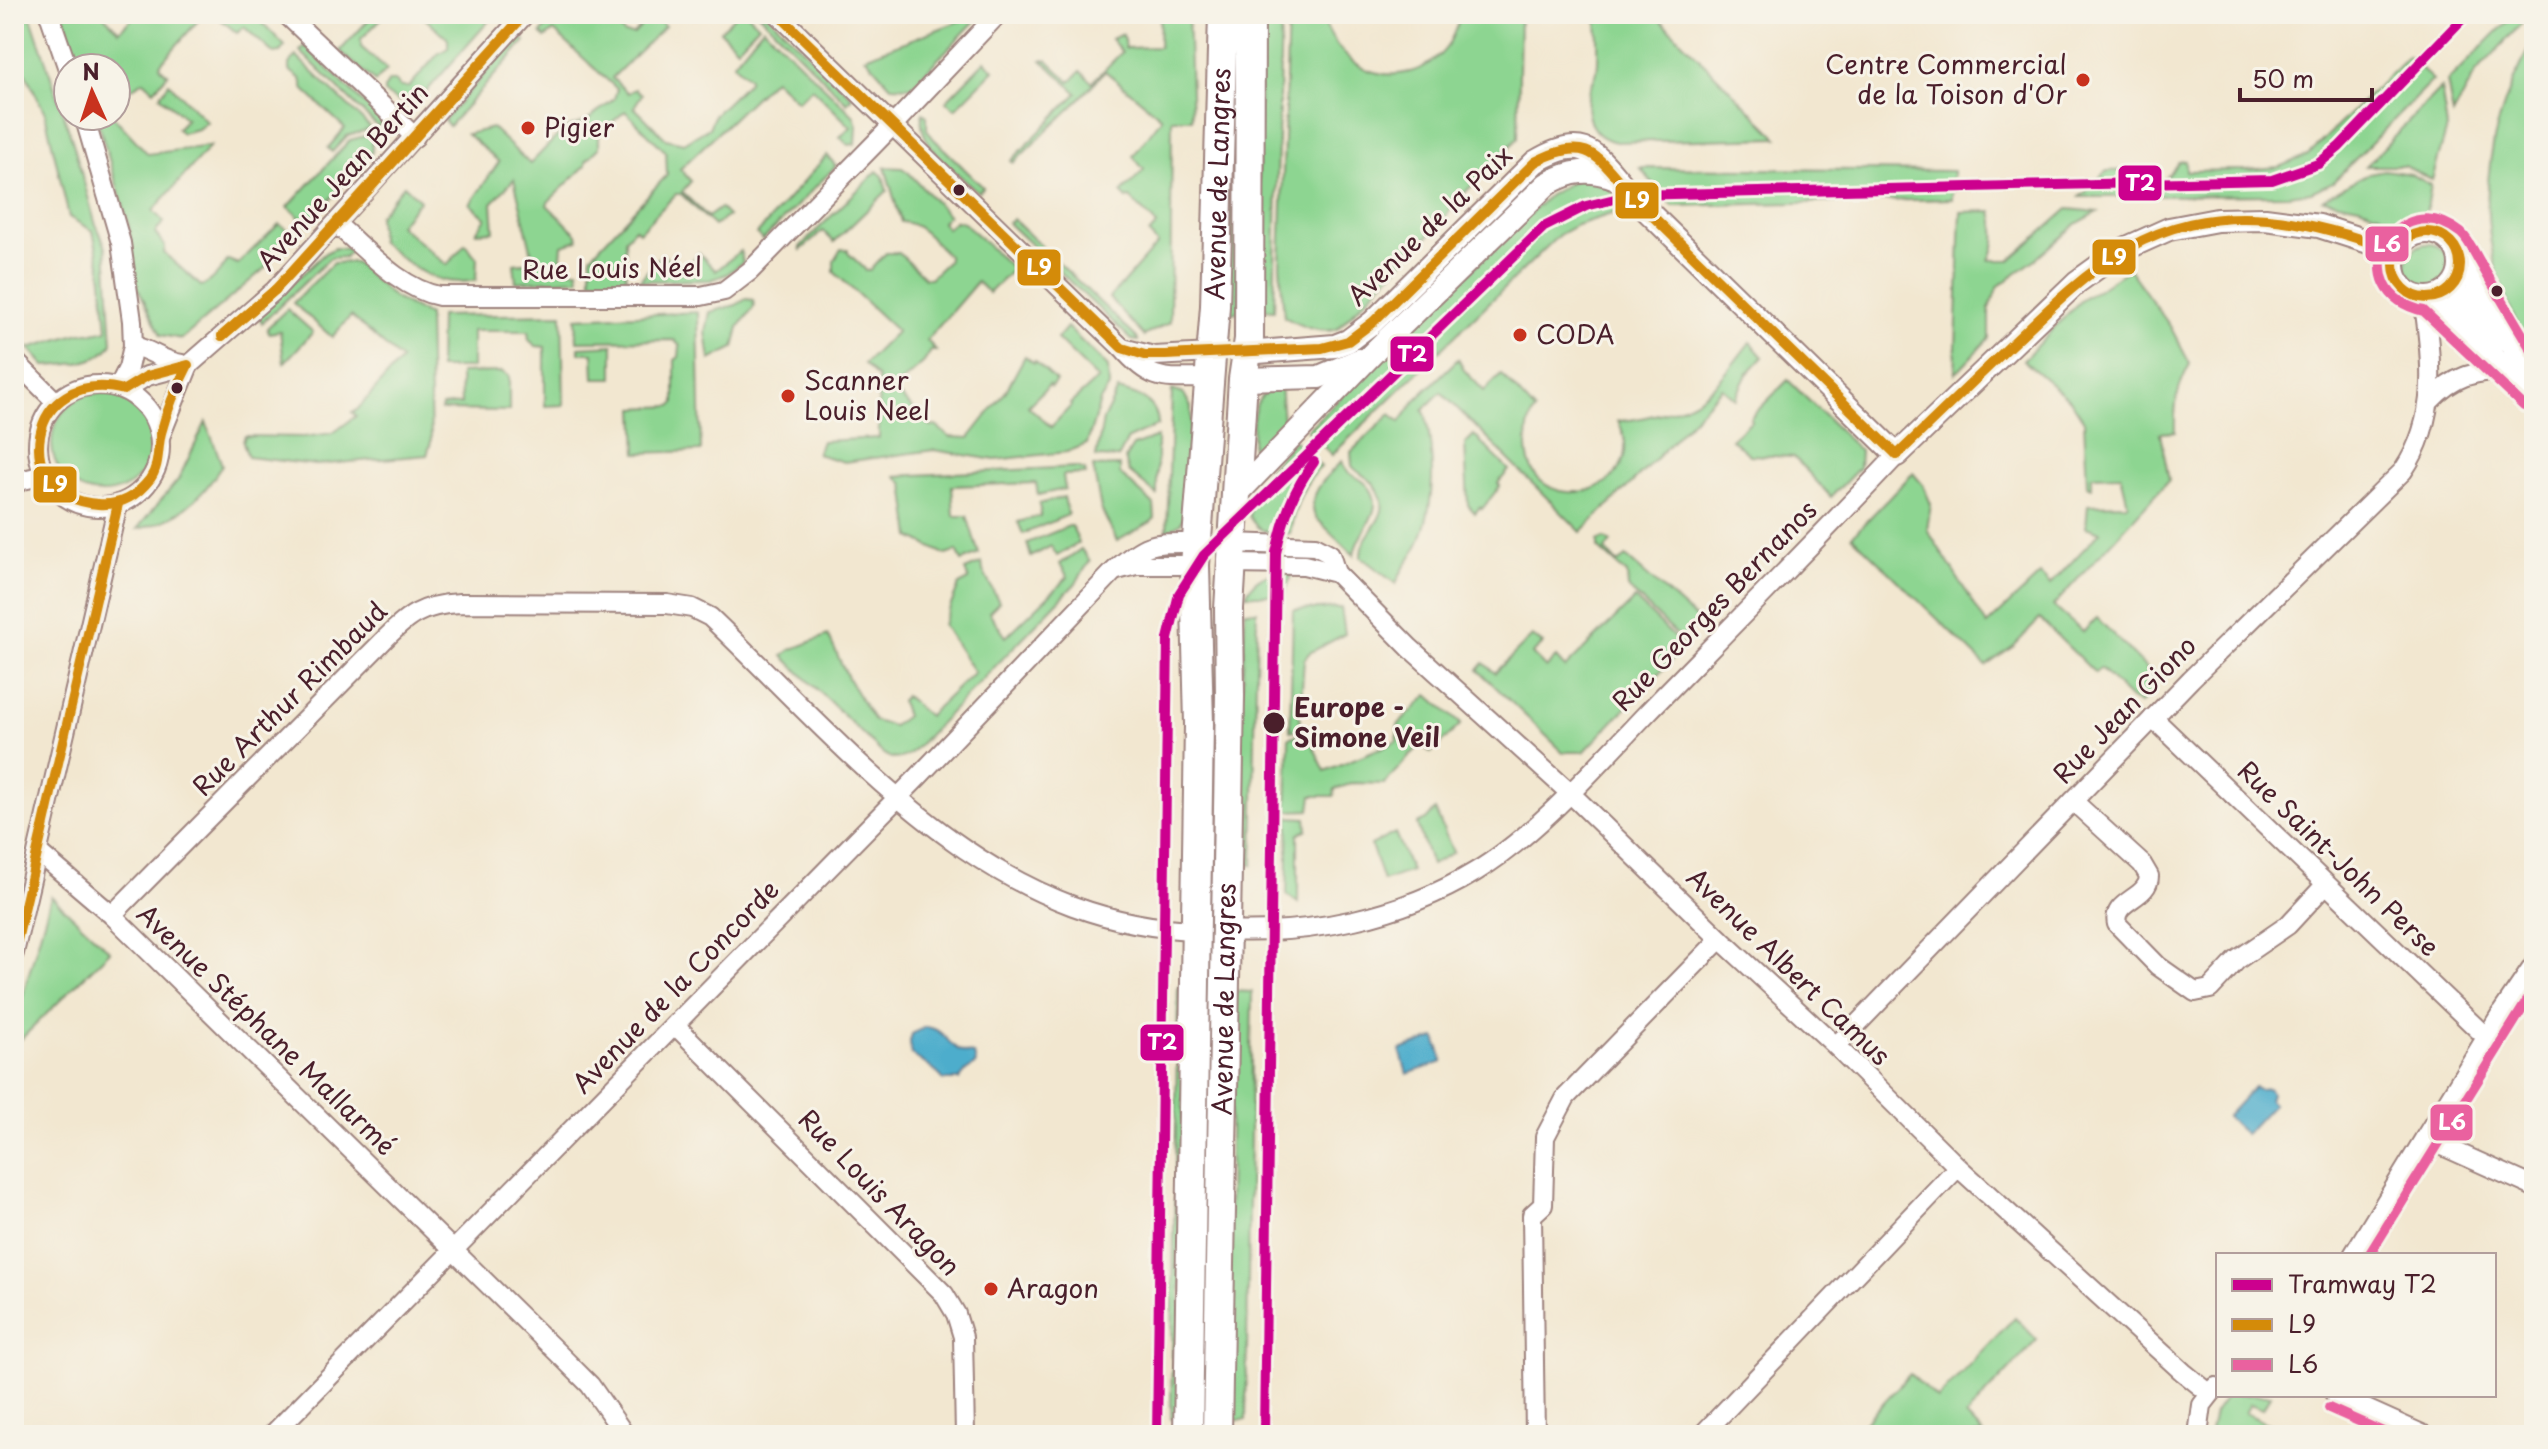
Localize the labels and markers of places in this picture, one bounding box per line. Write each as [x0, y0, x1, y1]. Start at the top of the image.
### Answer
place label: Centre Commercial de la Toison d'Or [1825, 44, 2067, 113]
marker: Centre Commercial de la Toison d'Or [2074, 71, 2092, 89]
place label: Pigier [544, 107, 614, 146]
marker: Pigier [519, 119, 537, 137]
unlabelled marker [951, 182, 967, 198]
unlabelled marker [2489, 283, 2505, 299]
place label: CODA [1536, 314, 1615, 353]
marker: CODA [1511, 326, 1529, 344]
place label: Scanner Louis Neel [804, 360, 930, 429]
unlabelled marker [169, 380, 185, 396]
marker: Scanner Louis Neel [779, 387, 797, 405]
place label: Europe - Simone Veil [1294, 687, 1440, 756]
marker: Europe - Simone Veil [1261, 710, 1287, 736]
place label: Aragon [1007, 1268, 1099, 1307]
marker: Aragon [982, 1280, 1000, 1298]

